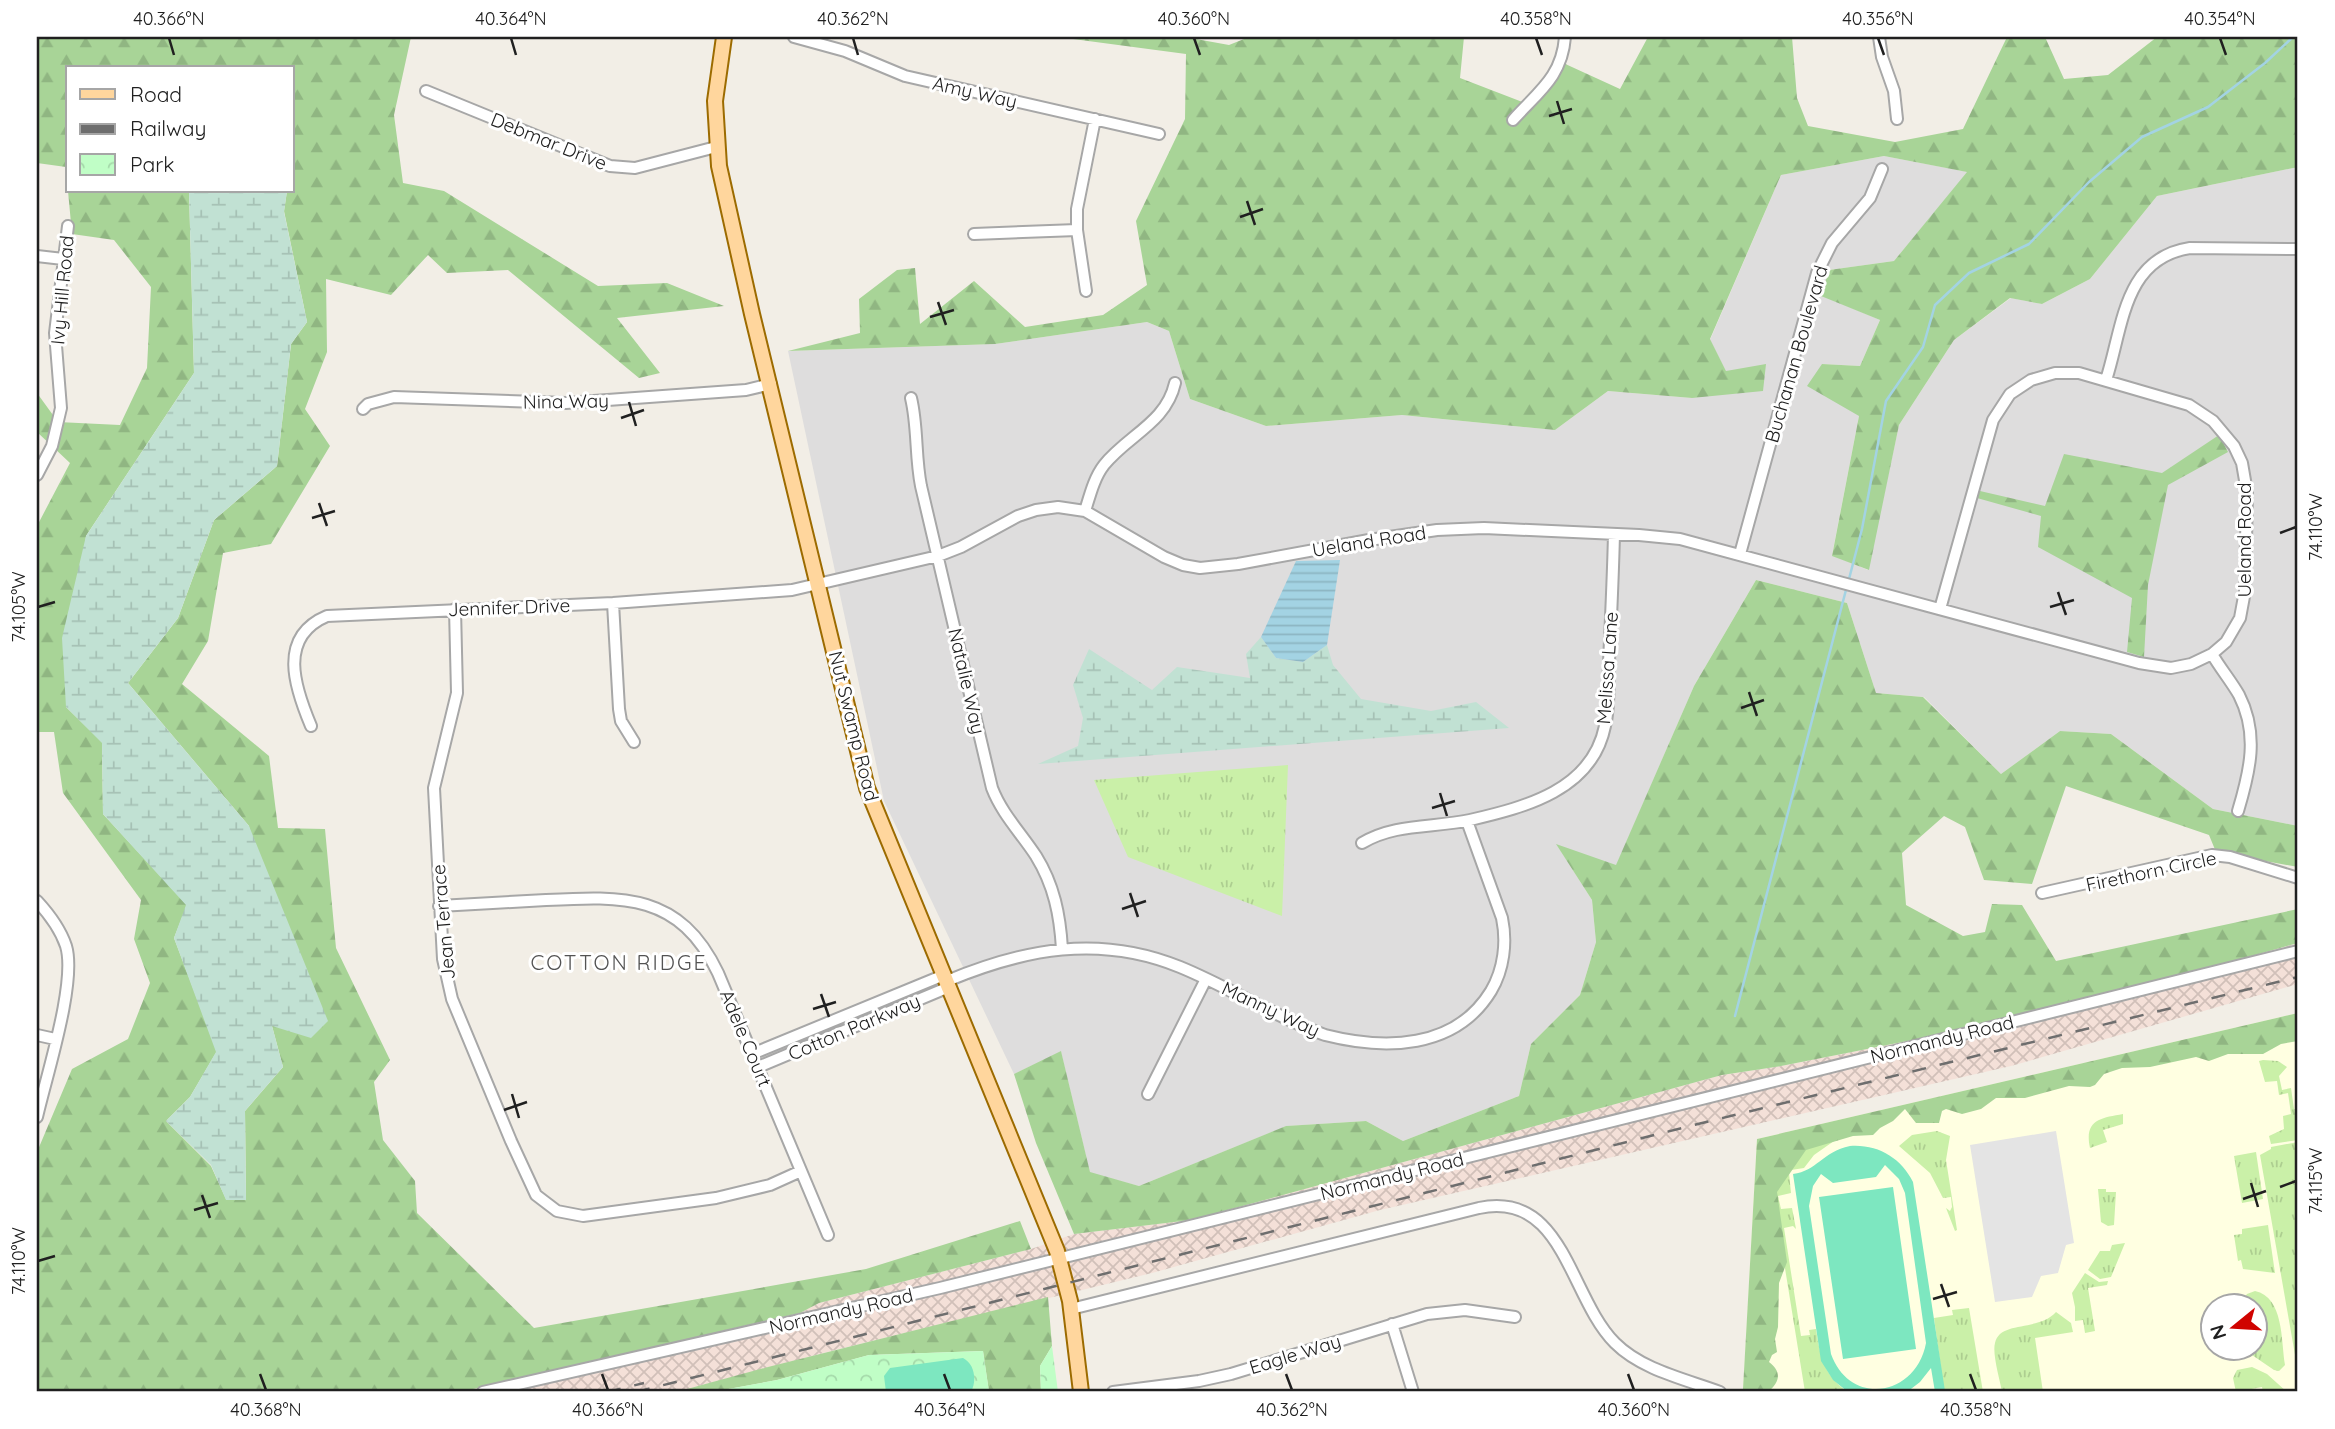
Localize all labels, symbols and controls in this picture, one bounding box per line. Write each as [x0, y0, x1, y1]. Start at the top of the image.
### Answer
text: 40.366°N [133, 7, 205, 30]
text: 40.364°N [475, 7, 547, 30]
text: 40.362°N [817, 7, 889, 30]
text: 40.360°N [1158, 7, 1230, 30]
text: 40.358°N [1500, 7, 1572, 30]
text: 40.356°N [1842, 7, 1914, 30]
text: 40.354°N [2184, 7, 2256, 30]
legend [66, 66, 294, 192]
street label: Amy Way [930, 71, 1020, 113]
text: Road [130, 81, 182, 107]
street label: Debmar Drive [487, 107, 611, 175]
text: Railway [130, 115, 206, 141]
text: Park [130, 151, 174, 177]
street label: Ivy Hill Road [45, 234, 79, 346]
street label: Buchanan Boulevard [1759, 263, 1833, 445]
street label: Nina Way [523, 388, 609, 414]
street label: Ueland Road [2232, 483, 2256, 598]
text: 74.110°W [2304, 493, 2327, 561]
street label: Ueland Road [1310, 520, 1428, 562]
text: 74.105°W [7, 571, 30, 643]
street label: Jennifer Drive [447, 593, 571, 621]
street label: Melissa Lane [1591, 611, 1623, 725]
street label: Natalie Way [943, 626, 991, 736]
street label: Nut Swamp Road [824, 648, 884, 804]
street label: Firethorn Circle [2084, 845, 2218, 897]
street label: Jean Terrace [426, 863, 460, 981]
district label: COTTON RIDGE [530, 949, 708, 975]
street label: Manny Way [1218, 976, 1324, 1042]
street label: Adele Court [715, 986, 777, 1090]
street label: Cotton Parkway [784, 988, 924, 1066]
street label: Normandy Road [1868, 1010, 2016, 1068]
street label: Normandy Road [1318, 1147, 1466, 1205]
text: 74.115°W [2304, 1148, 2327, 1215]
text: 74.110°W [7, 1227, 30, 1295]
street label: Normandy Road [767, 1283, 915, 1339]
north arrow [2198, 1292, 2268, 1362]
text: N [2204, 1322, 2231, 1343]
street label: Eagle Way [1246, 1329, 1344, 1379]
text: 40.368°N [230, 1398, 302, 1421]
text: 40.366°N [572, 1398, 644, 1421]
text: 40.364°N [914, 1398, 986, 1421]
text: 40.362°N [1256, 1398, 1328, 1421]
text: 40.360°N [1598, 1398, 1670, 1421]
text: 40.358°N [1940, 1398, 2012, 1421]

